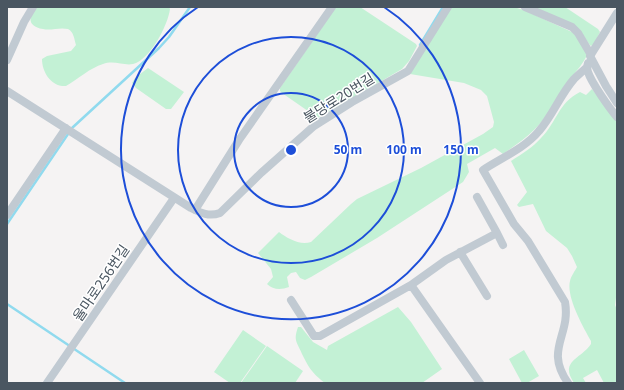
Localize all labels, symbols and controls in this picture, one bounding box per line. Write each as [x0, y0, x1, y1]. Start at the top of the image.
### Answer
street label: 불당로20번길 [300, 68, 378, 127]
text: 50 m [334, 141, 362, 158]
text: 100 m [386, 141, 422, 158]
text: 150 m [443, 141, 479, 158]
centre of rings [284, 143, 298, 157]
street label: 율마로256번길 [68, 241, 133, 325]

